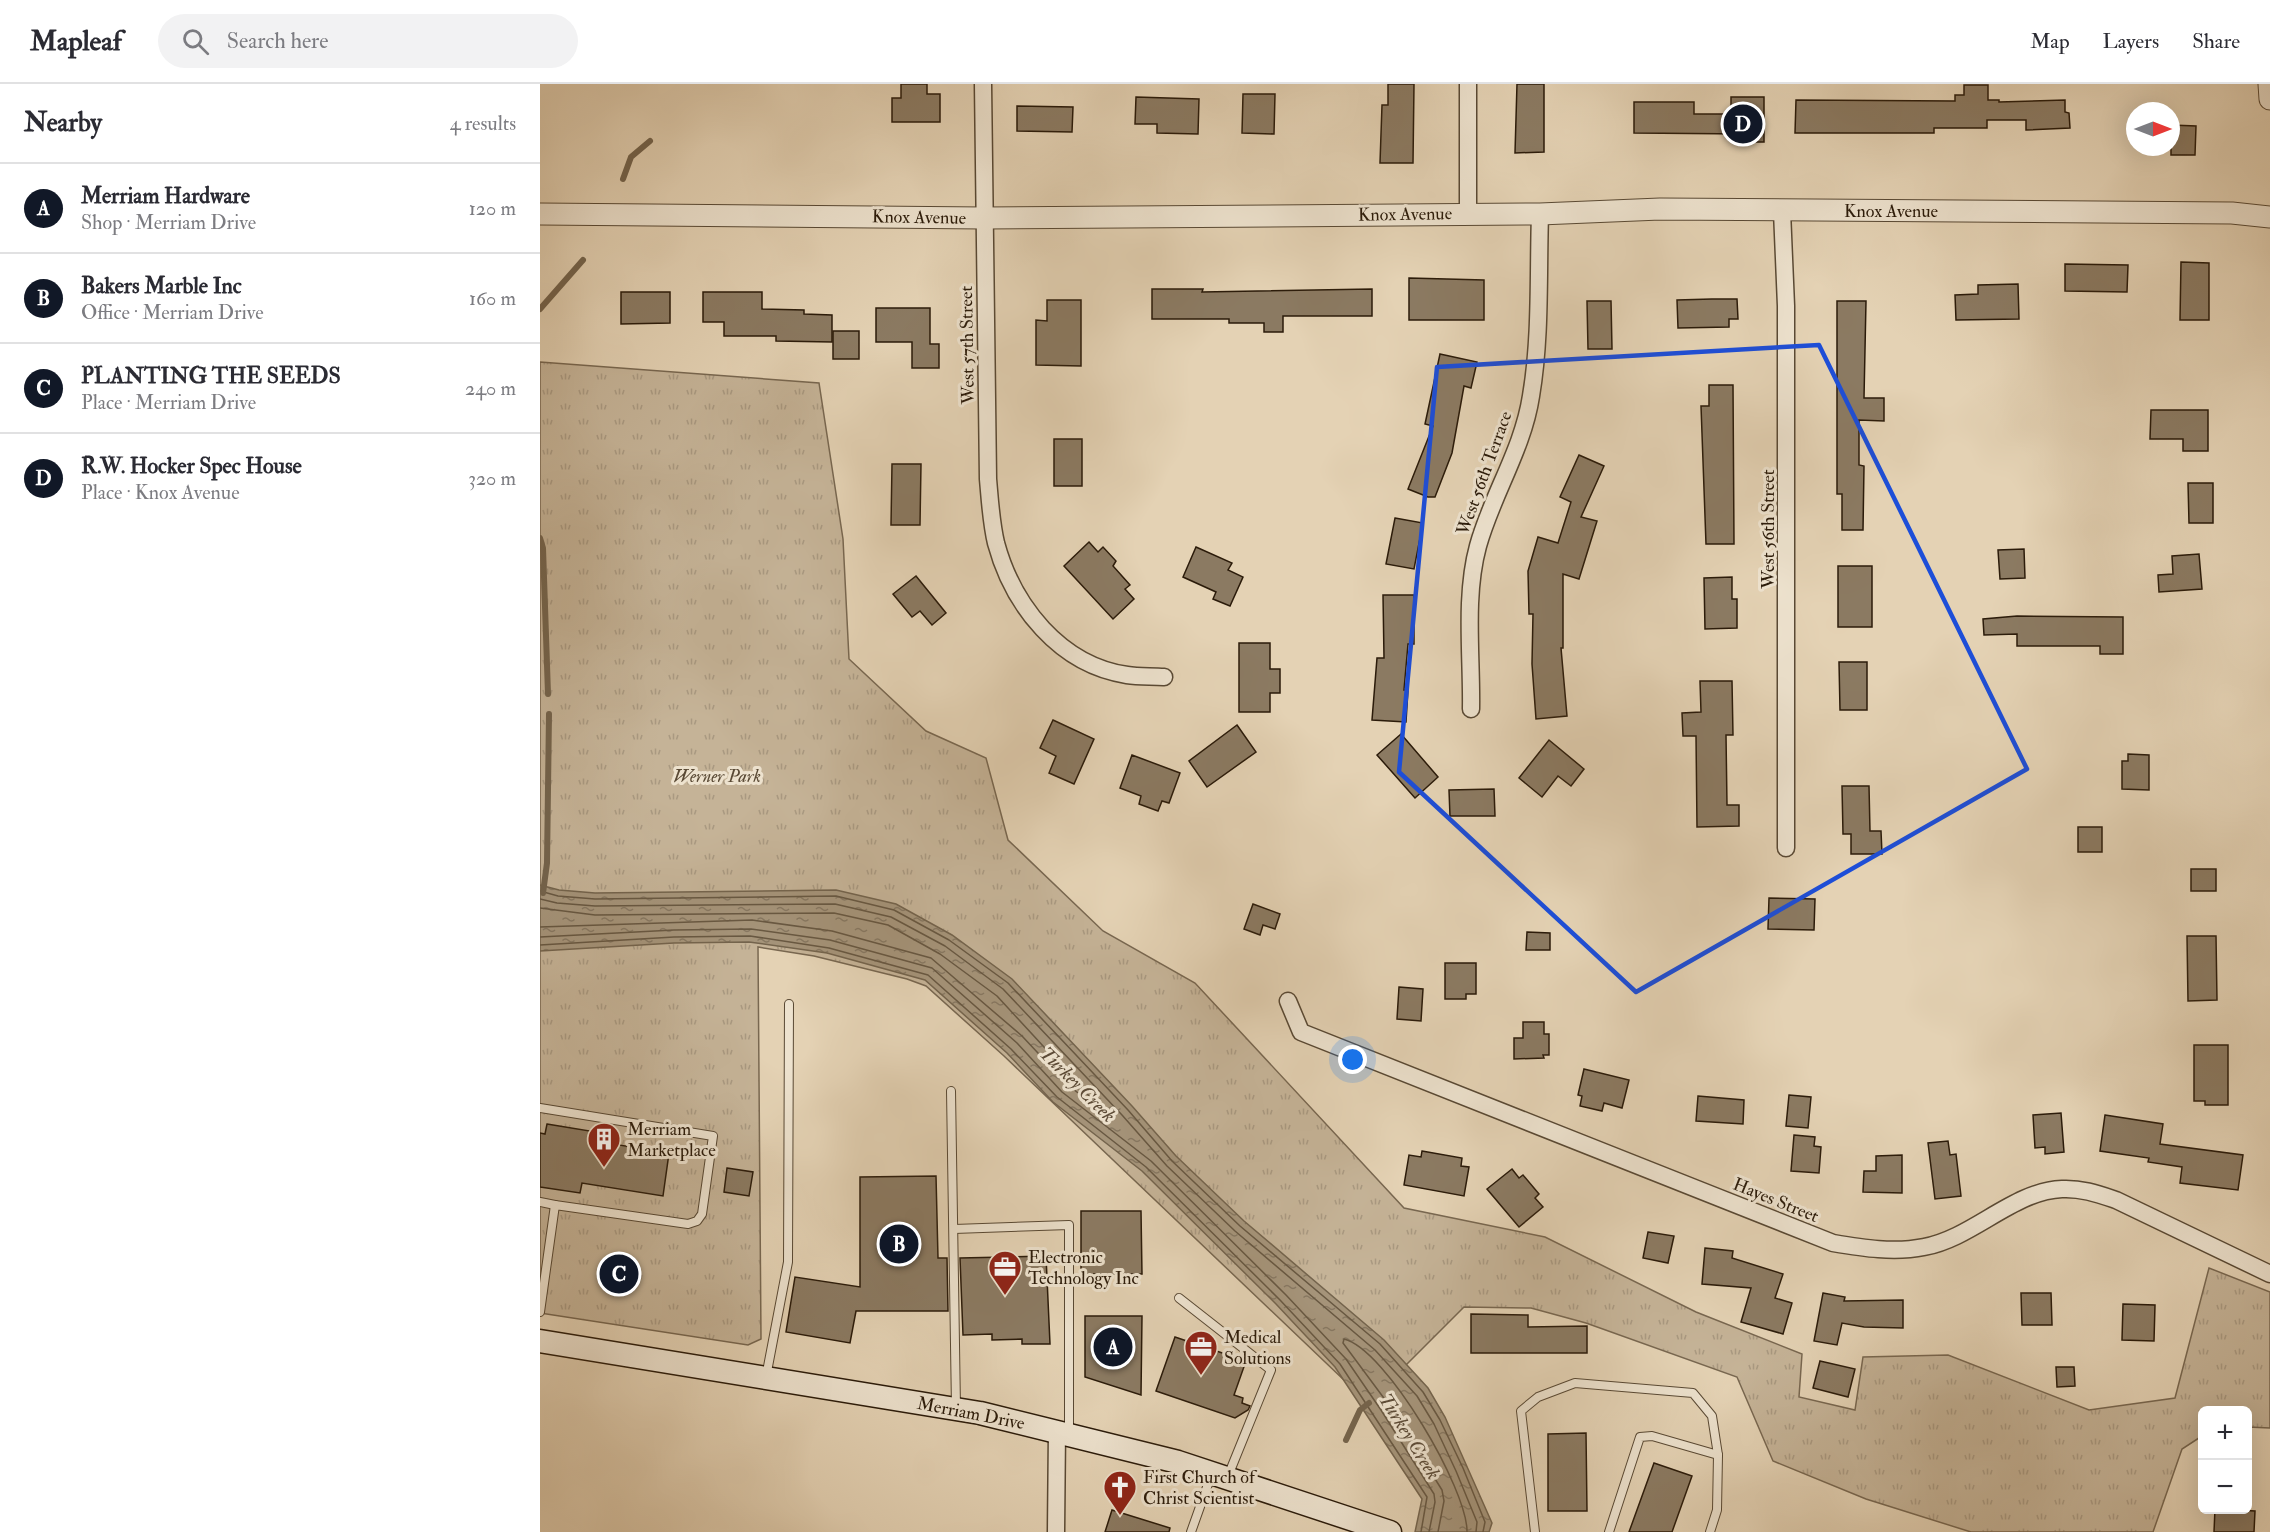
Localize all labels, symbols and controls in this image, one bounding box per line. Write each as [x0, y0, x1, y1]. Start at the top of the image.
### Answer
search box [158, 14, 578, 68]
text: Mapleaf [30, 24, 122, 59]
icon: search [179, 25, 212, 58]
text: Search here [227, 27, 328, 55]
text: Map [2030, 28, 2070, 55]
text: Layers [2103, 28, 2159, 55]
text: Share [2192, 28, 2240, 55]
pin: D [1724, 102, 1762, 147]
north arrow [2126, 102, 2180, 156]
text: Nearby [24, 107, 102, 139]
text: 4 results [450, 111, 516, 136]
text: Merriam Hardware [81, 182, 250, 210]
text: A [37, 196, 50, 221]
text: 120 m [469, 196, 516, 221]
street label: Knox Avenue [1844, 200, 1939, 223]
street label: Knox Avenue [1358, 202, 1453, 227]
street label: Knox Avenue [872, 205, 967, 230]
text: Shop · Merriam Drive [81, 210, 256, 235]
text: Bakers Marble Inc [81, 272, 242, 300]
street label: West 57th Street [955, 285, 980, 406]
text: B [37, 286, 50, 311]
text: 160 m [469, 286, 516, 311]
text: Office · Merriam Drive [81, 300, 264, 325]
text: PLANTING THE SEEDS [81, 362, 341, 390]
text: C [36, 376, 51, 401]
text: 240 m [465, 376, 516, 401]
text: Place · Merriam Drive [81, 390, 256, 415]
street label: West 56th Terrace [1451, 408, 1518, 539]
text: R.W. Hocker Spec House [81, 452, 302, 480]
text: D [35, 466, 52, 491]
text: 320 m [468, 466, 516, 491]
street label: West 56th Street [1757, 469, 1780, 590]
text: Place · Knox Avenue [81, 480, 240, 505]
park label: Werner Park [673, 765, 761, 788]
water label: Turkey Creek [1034, 1041, 1121, 1128]
your location [1338, 1045, 1367, 1074]
place label: Merriam Marketplace [627, 1118, 716, 1162]
building icon: Merriam Marketplace [586, 1121, 622, 1168]
street label: Hayes Street [1729, 1173, 1822, 1228]
pin: B [880, 1222, 918, 1266]
place label: Electronic Technology Inc [1028, 1246, 1139, 1290]
office icon: Electronic Technology Inc [987, 1249, 1023, 1296]
pin: C [600, 1252, 638, 1296]
pin: A [1094, 1324, 1132, 1370]
place label: Medical Solutions [1224, 1326, 1291, 1370]
office icon: Medical Solutions [1183, 1329, 1219, 1376]
water label: Turkey Creek [1373, 1388, 1446, 1484]
street label: Merriam Drive [915, 1392, 1027, 1435]
map controls [2198, 1406, 2252, 1514]
button: + [2198, 1406, 2252, 1460]
button: − [2198, 1460, 2252, 1514]
place label: First Church of Christ Scientist [1143, 1466, 1258, 1510]
church icon: First Church of Christ Scientist [1102, 1469, 1138, 1516]

